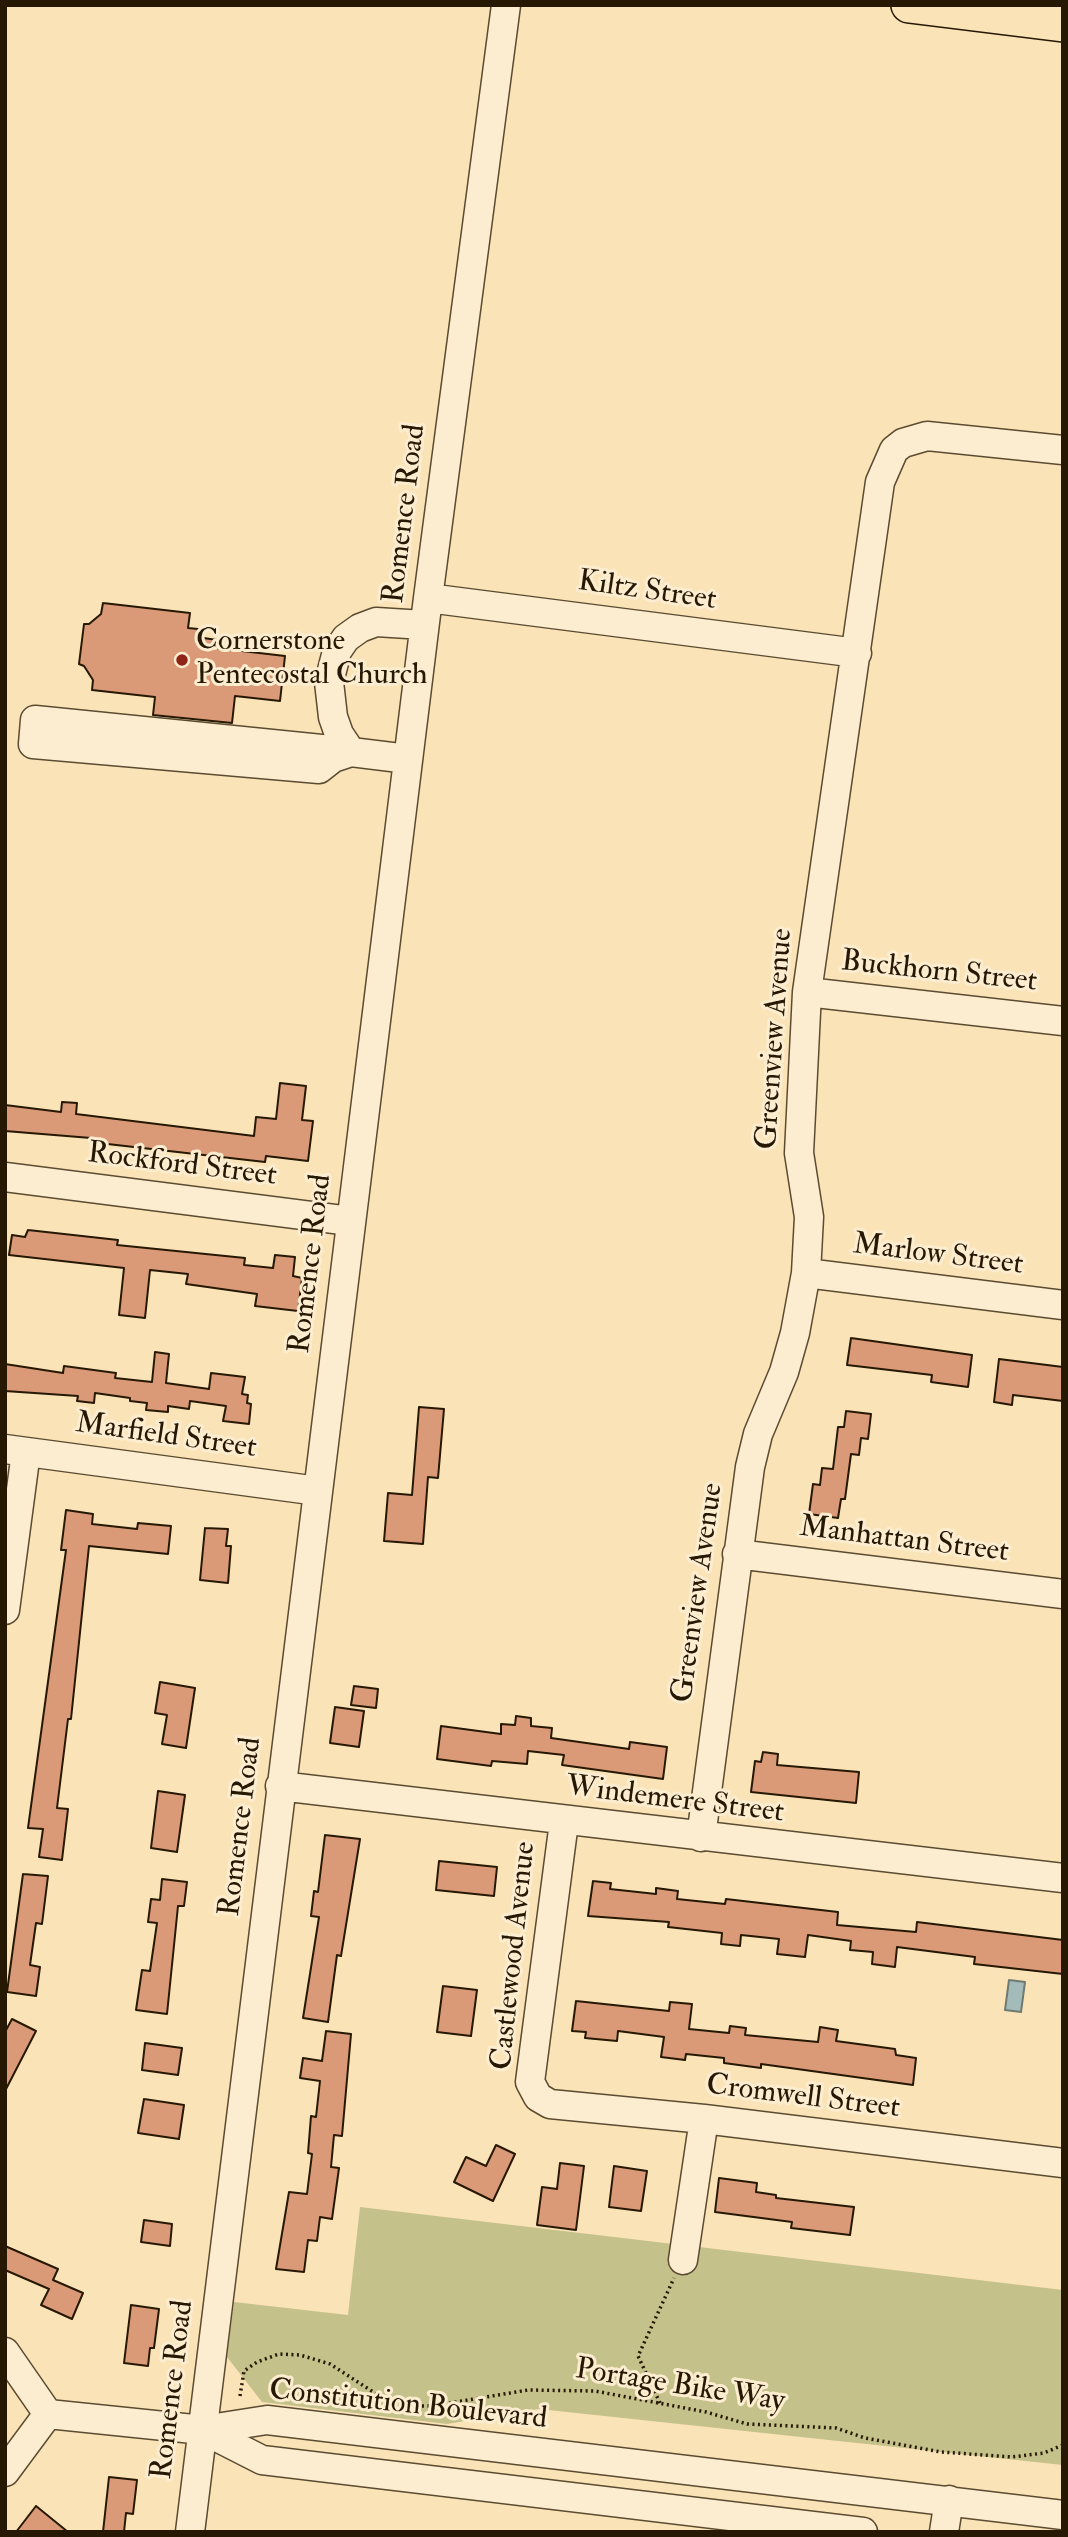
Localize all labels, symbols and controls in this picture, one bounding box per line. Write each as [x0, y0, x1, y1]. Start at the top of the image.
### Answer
street label: Romence Road [377, 422, 435, 606]
street label: Kiltz Street [576, 564, 718, 620]
place label: Cornerstone Pentecostal Church [196, 625, 428, 696]
marker: Cornerstone Pentecostal Church [174, 652, 190, 668]
street label: Greenview Avenue [750, 927, 802, 1151]
street label: Buckhorn Street [839, 945, 1039, 1001]
street label: Rockford Street [85, 1137, 279, 1195]
street label: Romence Road [283, 1172, 341, 1356]
street label: Marlow Street [851, 1228, 1025, 1284]
street label: Marfield Street [73, 1406, 259, 1468]
street label: Greenview Avenue [666, 1481, 732, 1705]
street label: Manhattan Street [797, 1510, 1011, 1572]
street label: Romence Road [213, 1735, 271, 1919]
street label: Windemere Street [564, 1770, 786, 1832]
street label: Castlewood Avenue [485, 1840, 545, 2072]
street label: Cromwell Street [704, 2068, 902, 2128]
street label: Romence Road [145, 2298, 203, 2482]
street label: Portage Bike Way [573, 2353, 787, 2421]
street label: Constitution Boulevard [267, 2374, 549, 2438]

